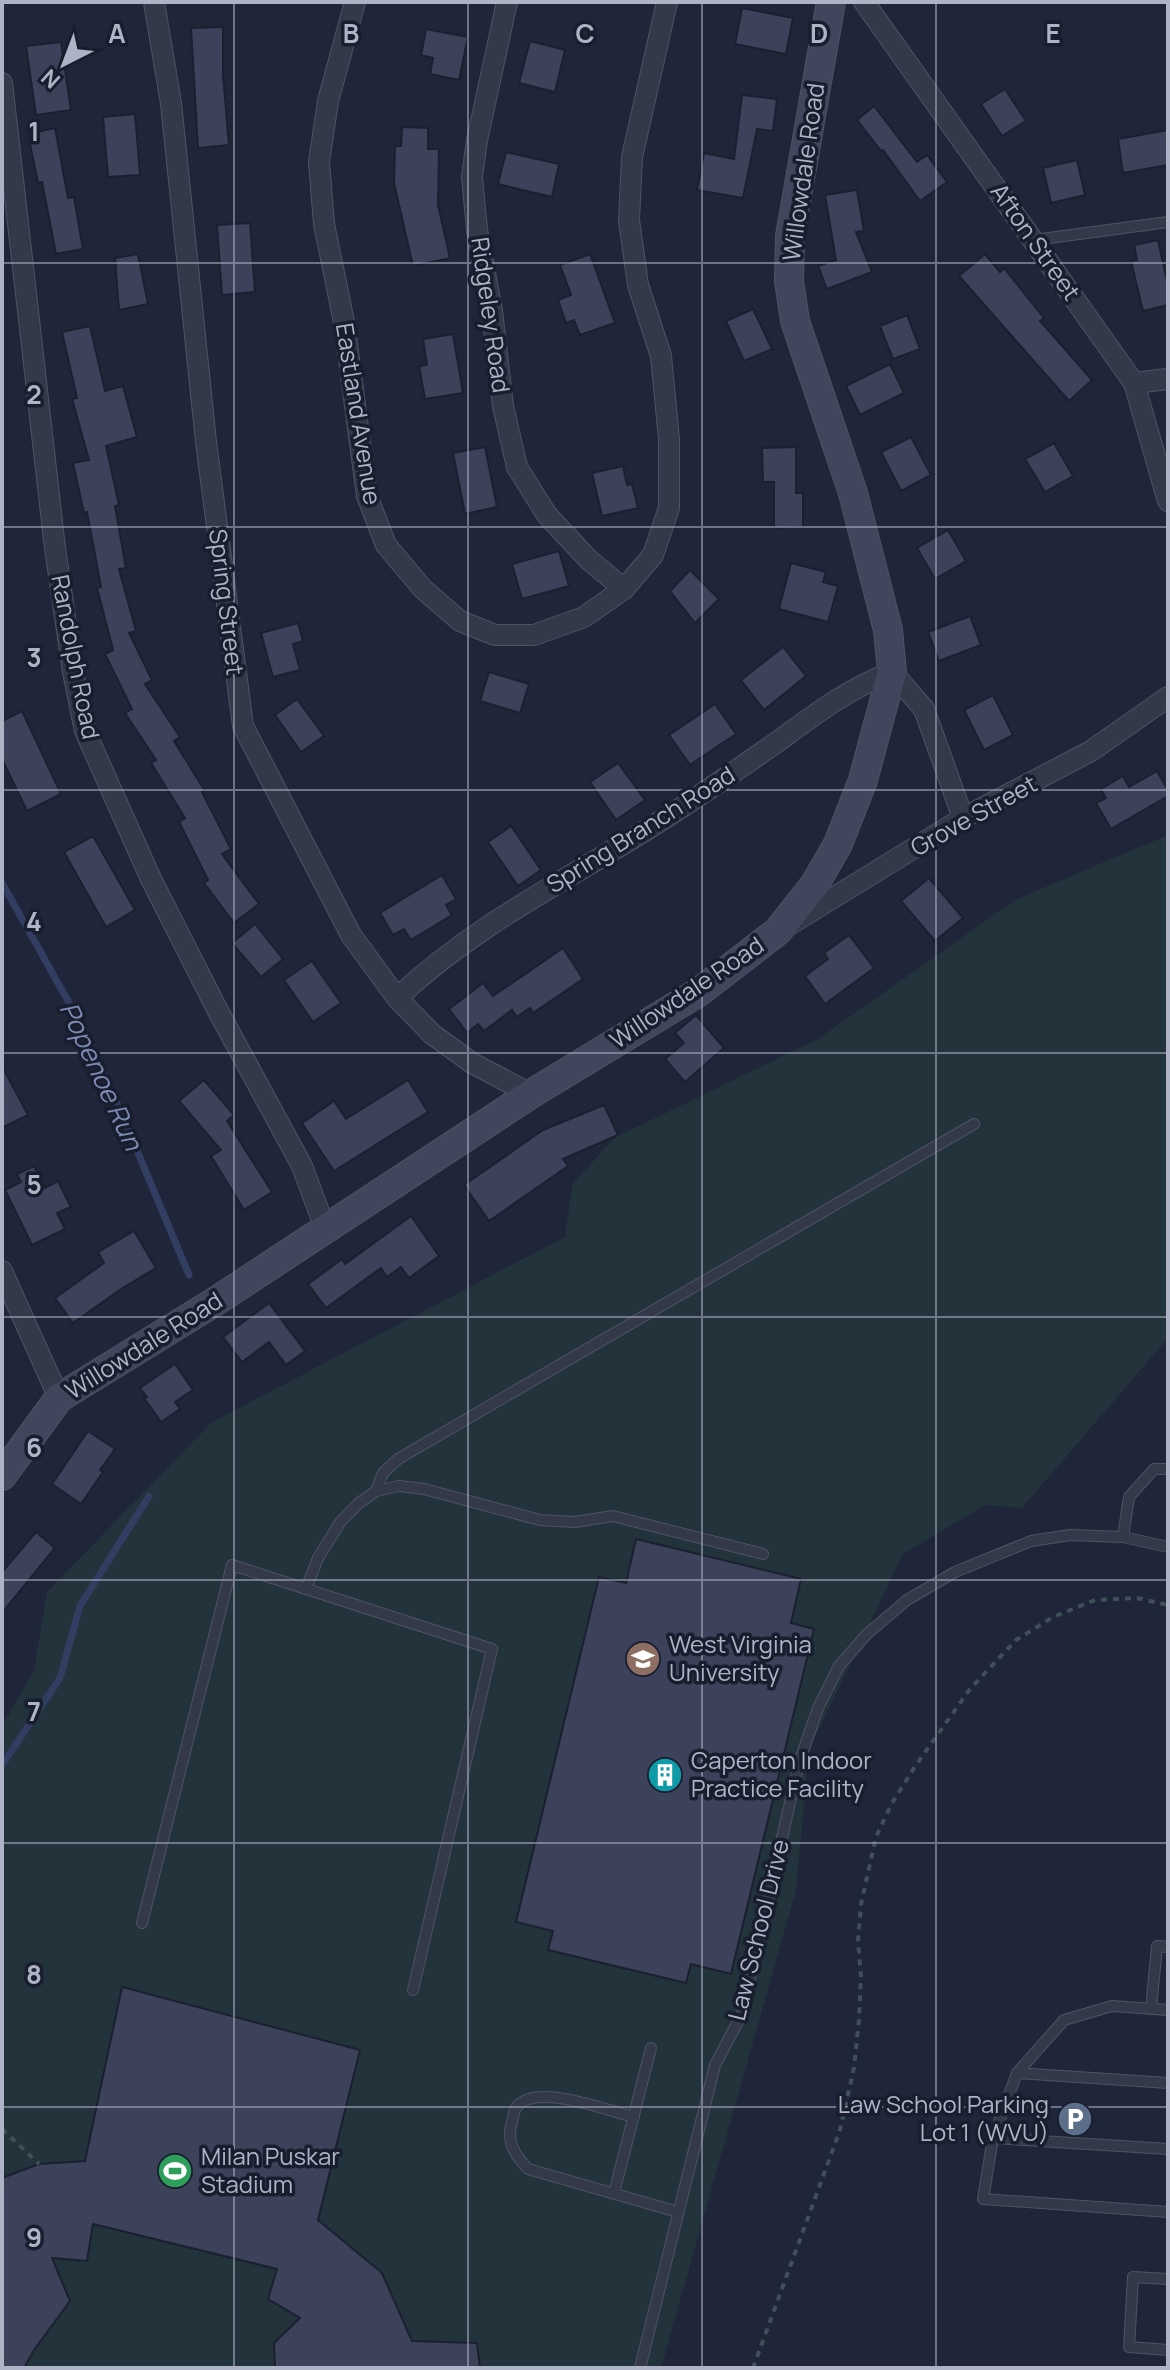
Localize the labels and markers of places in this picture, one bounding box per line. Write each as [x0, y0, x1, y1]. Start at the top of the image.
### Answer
place label: West Virginia University [669, 1627, 812, 1688]
school or university icon: West Virginia University [624, 1640, 662, 1678]
place label: Caperton Indoor Practice Facility [691, 1743, 872, 1804]
building icon: Caperton Indoor Practice Facility [646, 1756, 684, 1794]
place label: Law School Parking Lot 1 (WVU) [838, 2087, 1049, 2148]
parking icon: Law School Parking Lot 1 (WVU) [1056, 2100, 1094, 2138]
place label: Milan Puskar Stadium [201, 2139, 340, 2200]
sports icon: Milan Puskar Stadium [156, 2152, 194, 2190]

